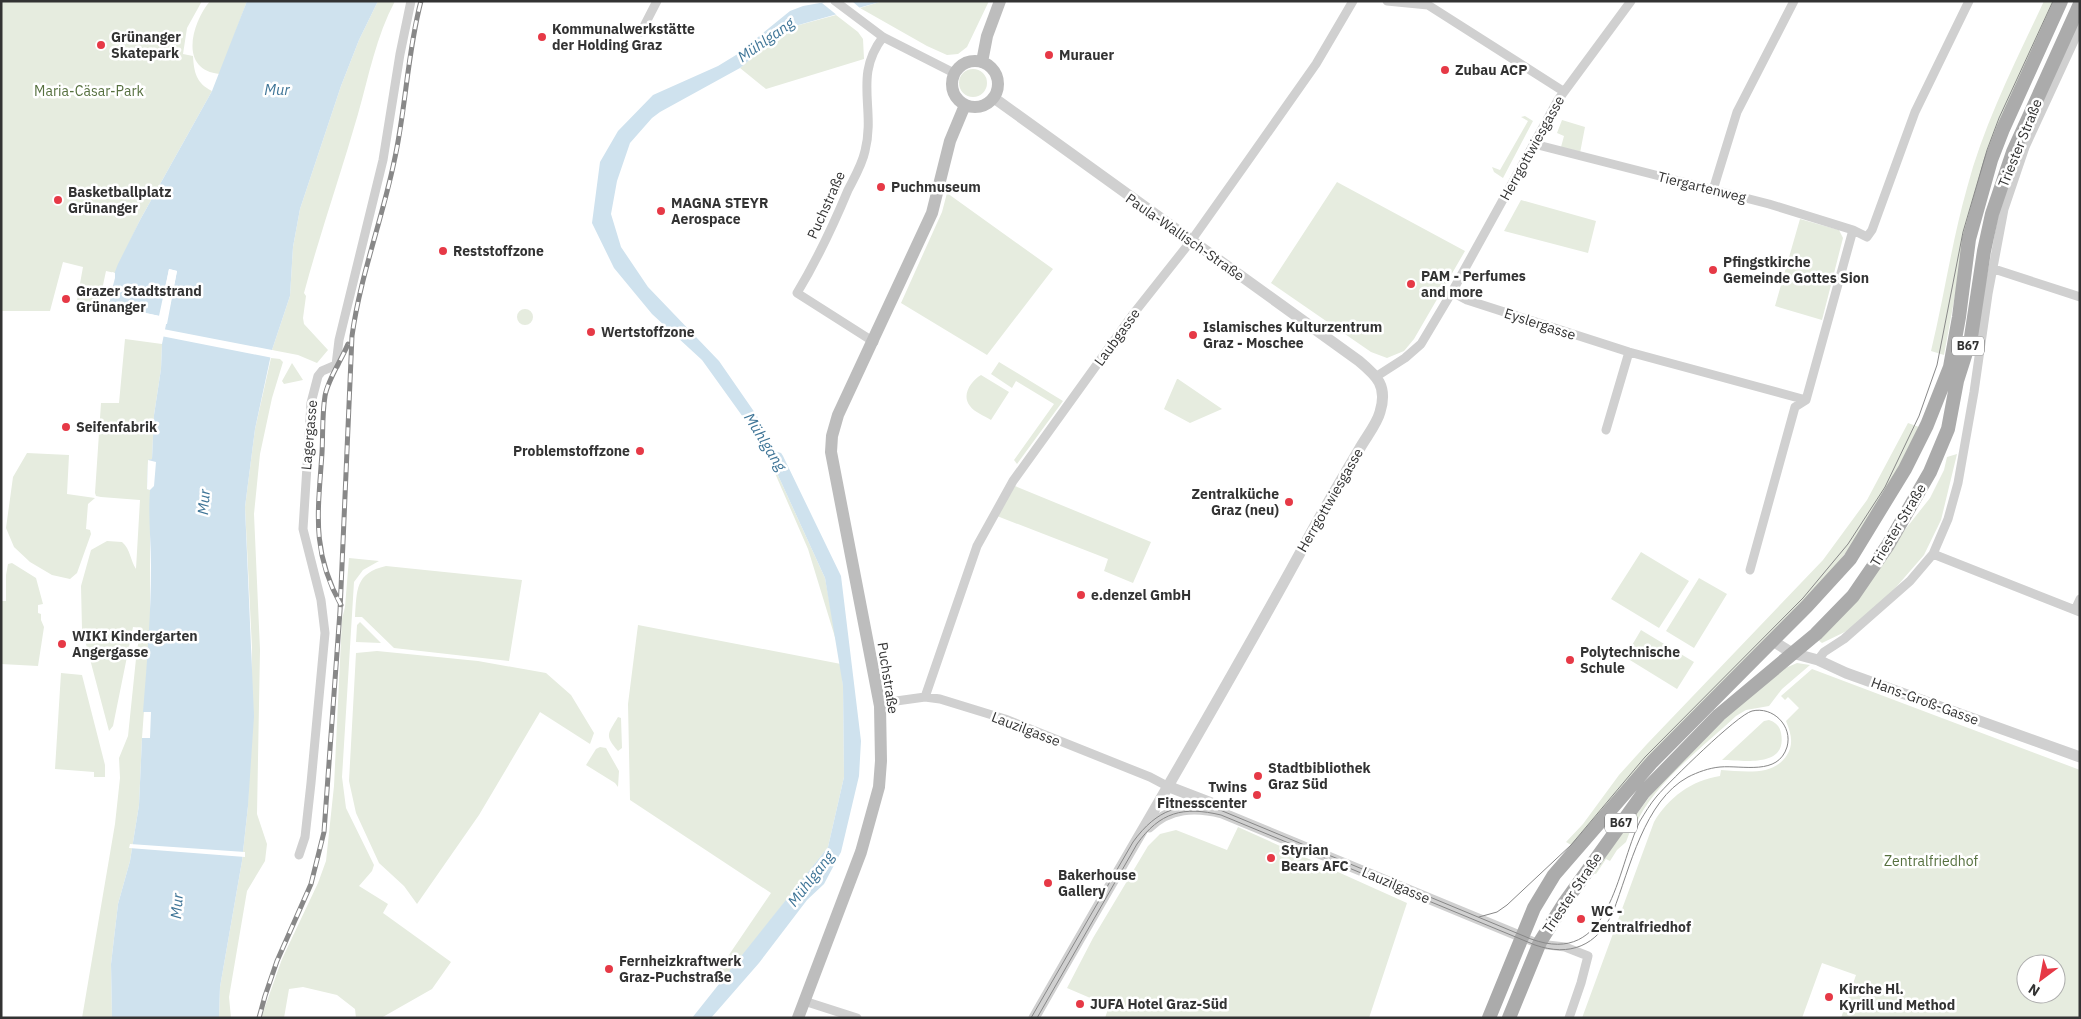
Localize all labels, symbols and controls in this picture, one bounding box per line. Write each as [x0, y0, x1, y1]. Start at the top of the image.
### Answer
water label: Mühlgang [734, 12, 799, 66]
place label: Kommunalwerkstätte der Holding Graz [552, 20, 695, 54]
place label: Grünanger Skatepark [111, 28, 181, 62]
marker: Kommunalwerkstätte der Holding Graz [536, 31, 548, 43]
marker: Grünanger Skatepark [95, 39, 107, 51]
place label: Murauer [1059, 46, 1114, 64]
marker: Murauer [1043, 49, 1055, 61]
place label: Zubau ACP [1455, 61, 1527, 79]
marker: Zubau ACP [1439, 64, 1451, 76]
water label: Mur [264, 80, 290, 99]
park label: Maria-Cäsar-Park [34, 82, 145, 100]
street label: Herrgottwiesgasse [1496, 92, 1568, 204]
street label: Triester Straße [1994, 96, 2046, 190]
street label: Tiergartenweg [1656, 167, 1749, 207]
street label: Puchstraße [803, 168, 849, 242]
place label: Puchmuseum [891, 178, 981, 196]
marker: Puchmuseum [875, 181, 887, 193]
place label: Basketballplatz Grünanger [68, 183, 171, 217]
street label: Paula-Wallisch-Straße [1122, 189, 1248, 285]
marker: Basketballplatz Grünanger [52, 194, 64, 206]
place label: MAGNA STEYR Aerospace [671, 194, 768, 228]
marker: MAGNA STEYR Aerospace [655, 205, 667, 217]
place label: Reststoffzone [453, 242, 544, 260]
marker: Reststoffzone [437, 245, 449, 257]
place label: Pfingstkirche Gemeinde Gottes Sion [1723, 253, 1869, 287]
marker: Pfingstkirche Gemeinde Gottes Sion [1707, 264, 1719, 276]
place label: PAM - Perfumes and more [1421, 267, 1526, 301]
marker: PAM - Perfumes and more [1405, 278, 1417, 290]
place label: Grazer Stadtstrand Grünanger [76, 282, 202, 316]
marker: Grazer Stadtstrand Grünanger [60, 293, 72, 305]
street label: Eyslergasse [1502, 304, 1578, 344]
street label: Laubgasse [1090, 305, 1144, 369]
place label: Islamisches Kulturzentrum Graz - Moschee [1203, 318, 1382, 352]
place label: Wertstoffzone [601, 323, 695, 341]
marker: Wertstoffzone [585, 326, 597, 338]
marker: Islamisches Kulturzentrum Graz - Moschee [1187, 329, 1199, 341]
road number: B67 [1952, 336, 1984, 356]
street label: Lagergasse [297, 399, 321, 471]
water label: Mühlgang [740, 409, 791, 476]
place label: Seifenfabrik [76, 418, 158, 436]
marker: Seifenfabrik [60, 421, 72, 433]
place label: Problemstoffzone [513, 442, 630, 460]
marker: Problemstoffzone [634, 445, 646, 457]
street label: Herrgottwiesgasse [1293, 445, 1367, 555]
street label: Triester Straße [1866, 480, 1930, 570]
place label: Zentralküche Graz (neu) [1192, 485, 1279, 519]
water label: Mur [193, 488, 214, 515]
marker: Zentralküche Graz (neu) [1283, 496, 1295, 508]
place label: e.denzel GmbH [1091, 586, 1191, 604]
marker: e.denzel GmbH [1075, 589, 1087, 601]
place label: WIKI Kindergarten Angergasse [72, 627, 198, 661]
marker: WIKI Kindergarten Angergasse [56, 638, 68, 650]
street label: Puchstraße [873, 641, 903, 715]
place label: Polytechnische Schule [1580, 643, 1680, 677]
marker: Polytechnische Schule [1564, 654, 1576, 666]
street label: Hans-Groß-Gasse [1869, 673, 1982, 729]
street label: Lauzilgasse [989, 708, 1063, 750]
place label: Stadtbibliothek Graz Süd [1268, 759, 1372, 793]
marker: Stadtbibliothek Graz Süd [1252, 770, 1264, 782]
place label: Twins Fitnesscenter [1157, 778, 1247, 812]
marker: Twins Fitnesscenter [1251, 789, 1263, 801]
road number: B67 [1605, 814, 1637, 832]
place label: Styrian Bears AFC [1281, 841, 1349, 875]
water label: Mühlgang [783, 846, 839, 910]
street label: Triester Straße [1538, 849, 1606, 937]
marker: Styrian Bears AFC [1265, 852, 1277, 864]
park label: Zentralfriedhof [1884, 852, 1979, 870]
street label: Lauzilgasse [1359, 863, 1433, 908]
place label: Bakerhouse Gallery [1058, 866, 1136, 900]
marker: Bakerhouse Gallery [1042, 877, 1054, 889]
water label: Mur [166, 892, 187, 919]
place label: WC - Zentralfriedhof [1591, 902, 1691, 936]
marker: WC - Zentralfriedhof [1575, 913, 1587, 925]
place label: Fernheizkraftwerk Graz-Puchstraße [619, 952, 742, 986]
north arrow [2016, 954, 2066, 1004]
marker: Fernheizkraftwerk Graz-Puchstraße [603, 963, 615, 975]
place label: Kirche Hl. Kyrill und Method [1839, 980, 1955, 1014]
text: N [2025, 980, 2043, 1000]
marker: Kirche Hl. Kyrill und Method [1823, 991, 1835, 1003]
place label: JUFA Hotel Graz-Süd [1090, 995, 1228, 1013]
marker: JUFA Hotel Graz-Süd [1074, 998, 1086, 1010]

